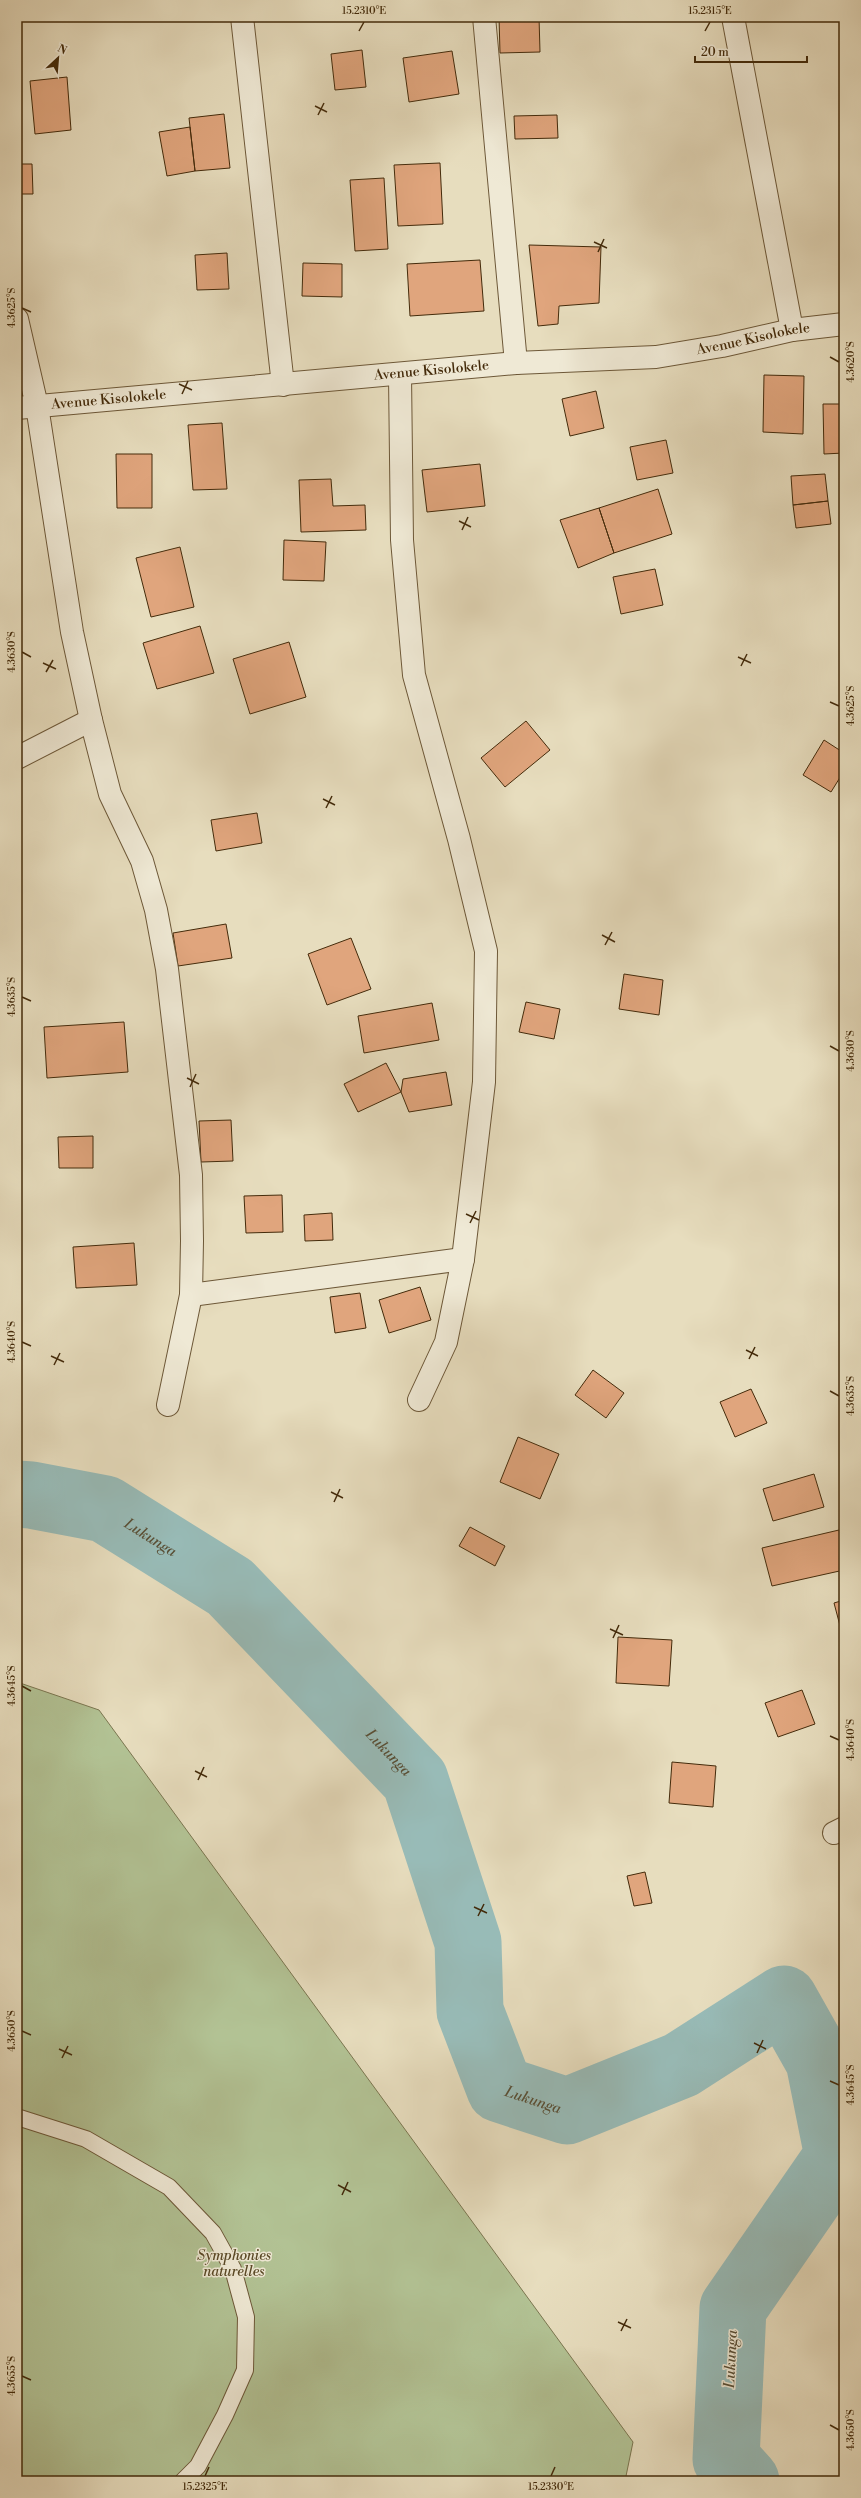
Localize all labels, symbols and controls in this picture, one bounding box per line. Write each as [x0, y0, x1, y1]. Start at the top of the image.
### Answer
text: 15.2310°E [342, 5, 386, 17]
text: 15.2315°E [688, 5, 732, 17]
north arrow [38, 38, 78, 78]
scale bar [695, 38, 807, 64]
text: N [55, 42, 69, 58]
text: 20 m [701, 45, 729, 60]
text: 4.3625°S [6, 288, 18, 328]
street label: Avenue Kisolokele [694, 319, 811, 359]
text: 4.3620°S [845, 341, 857, 383]
street label: Avenue Kisolokele [372, 356, 490, 385]
street label: Avenue Kisolokele [49, 386, 167, 414]
text: 4.3630°S [6, 631, 18, 673]
text: 4.3625°S [845, 686, 857, 726]
text: 4.3635°S [6, 977, 18, 1017]
text: 4.3630°S [845, 1030, 857, 1072]
text: 4.3640°S [6, 1321, 18, 1363]
text: 4.3635°S [845, 1376, 857, 1416]
water label: Lukunga [120, 1513, 181, 1561]
text: 4.3645°S [6, 1665, 18, 1706]
text: 4.3640°S [845, 1719, 857, 1761]
water label: Lukunga [361, 1724, 416, 1781]
text: 4.3650°S [6, 2010, 18, 2052]
text: 4.3645°S [845, 2064, 857, 2105]
water label: Lukunga [502, 2081, 564, 2118]
park label: Symphonies naturelles [197, 2247, 271, 2281]
water label: Lukunga [720, 2329, 742, 2389]
text: 4.3655°S [6, 2356, 18, 2396]
text: 4.3650°S [845, 2409, 857, 2451]
text: 15.2325°E [182, 2481, 228, 2493]
text: 15.2330°E [528, 2481, 574, 2493]

